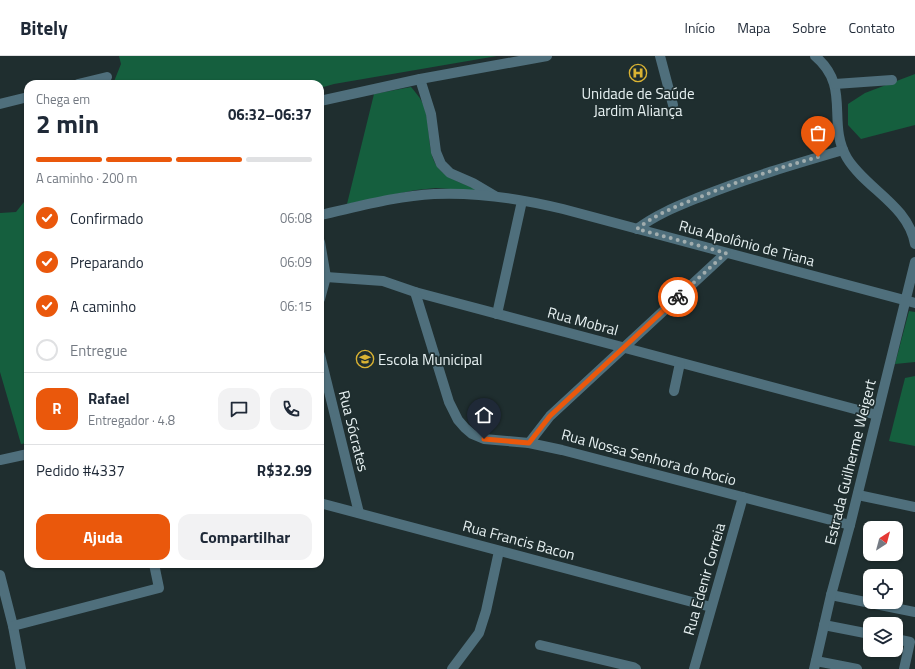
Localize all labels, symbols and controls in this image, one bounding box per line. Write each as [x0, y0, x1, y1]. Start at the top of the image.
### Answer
text: Bitely [20, 13, 68, 42]
text: Início [685, 17, 715, 38]
text: Mapa [737, 17, 770, 38]
text: Sobre [792, 17, 826, 38]
text: Contato [848, 17, 895, 38]
hospital icon: Unidade de Saúde Jardim Aliança [628, 63, 648, 83]
place label: Unidade de Saúde Jardim Aliança [581, 82, 695, 122]
text: Chega em [36, 89, 90, 109]
text: 06:32–06:37 [228, 103, 312, 126]
text: 2 min [36, 104, 99, 143]
pin [801, 116, 835, 157]
icon: bag [807, 122, 829, 144]
text: A caminho · 200 m [36, 168, 137, 188]
icon: check [36, 207, 58, 229]
text: Confirmado [70, 207, 143, 230]
text: 06:08 [280, 208, 312, 228]
street label: Rua Apolônio de Tiana [677, 214, 818, 272]
icon: check [36, 251, 58, 273]
text: Preparando [70, 251, 144, 274]
text: 06:09 [280, 252, 312, 272]
courier [658, 277, 698, 317]
icon: bike [667, 286, 689, 308]
icon: check [36, 295, 58, 317]
text: A caminho [70, 295, 136, 318]
text: 06:15 [280, 296, 312, 316]
street label: Rua Mobral [545, 301, 621, 341]
text: Entregue [70, 339, 127, 362]
place label: Escola Municipal [378, 348, 483, 371]
school or university icon: Escola Municipal [355, 349, 375, 369]
street label: Estrada Guilherme Weigert [818, 376, 882, 547]
text: Rafael [88, 387, 130, 410]
button: chat [218, 388, 260, 430]
button: phone [270, 388, 312, 430]
street label: Rua Sócrates [333, 388, 375, 474]
text: R [52, 397, 62, 420]
pin [467, 398, 501, 439]
icon: home [473, 404, 495, 426]
text: Entregador · 4.8 [88, 410, 175, 430]
street label: Rua Nossa Senhora do Rocio [559, 423, 739, 491]
text: Pedido #4337 [36, 459, 125, 482]
text: R$32.99 [257, 459, 312, 482]
button: Ajuda [36, 514, 170, 560]
button: Compartilhar [178, 514, 312, 560]
street label: Rua Francis Bacon [460, 514, 578, 566]
street label: Rua Edenir Correia [677, 520, 731, 638]
north arrow [863, 521, 903, 561]
map controls [863, 521, 903, 657]
button: locate [863, 569, 903, 609]
button: layers [863, 617, 903, 657]

